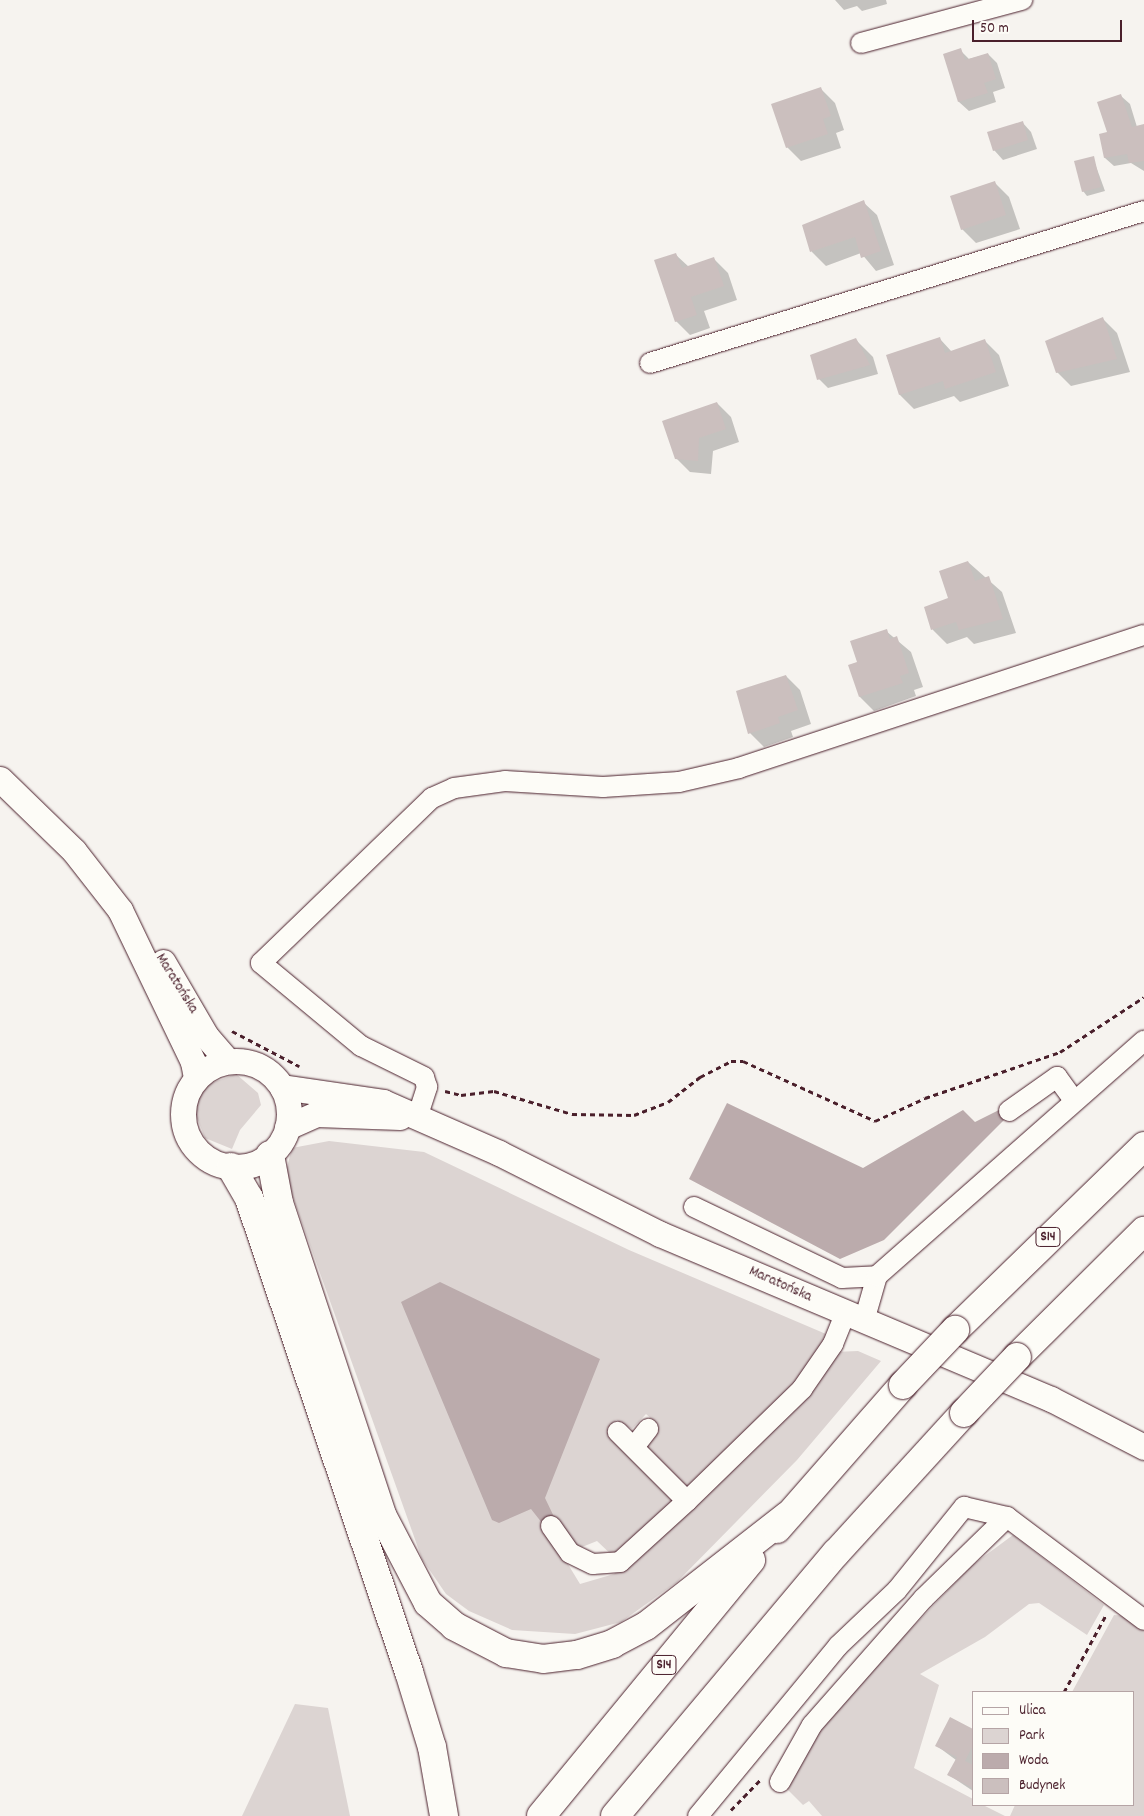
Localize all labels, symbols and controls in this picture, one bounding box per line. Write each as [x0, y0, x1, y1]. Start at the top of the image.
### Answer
scale bar [974, 10, 1124, 42]
text: 50 m [980, 18, 1009, 40]
street label: Maratońska [151, 951, 201, 1017]
road number: S14 [1034, 1226, 1062, 1248]
street label: Maratońska [746, 1263, 814, 1307]
road number: S14 [650, 1654, 678, 1676]
legend [972, 1691, 1134, 1806]
text: Ulica [1019, 1700, 1046, 1722]
text: Park [1019, 1725, 1045, 1747]
text: Woda [1019, 1750, 1048, 1772]
text: Budynek [1019, 1775, 1065, 1797]

